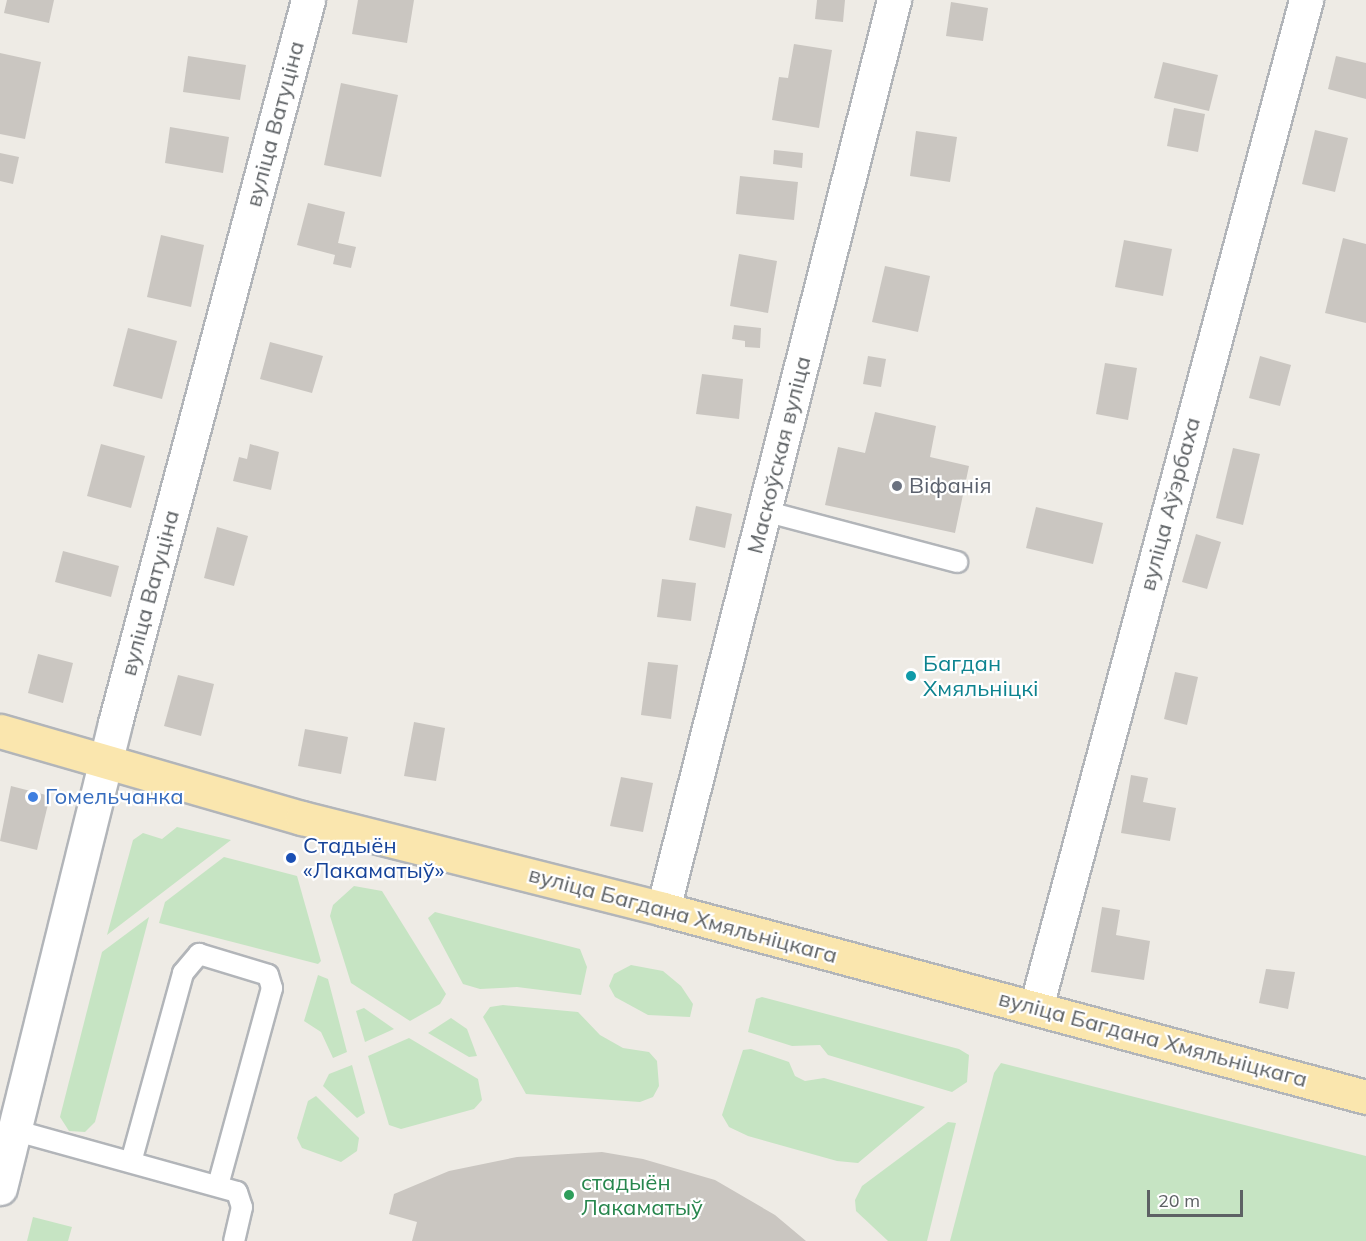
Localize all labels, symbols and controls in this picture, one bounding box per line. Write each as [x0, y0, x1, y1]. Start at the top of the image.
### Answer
street label: вуліца Ватуціна [240, 38, 310, 210]
street label: Маскоўская вуліца [742, 354, 816, 556]
street label: вуліца Аўэрбаха [1134, 414, 1206, 594]
place label: Віфанія [909, 473, 991, 499]
marker: Віфанія [890, 479, 904, 493]
street label: вуліца Ватуціна [115, 507, 185, 679]
place label: Багдан Хмяльніцкі [923, 650, 1039, 702]
marker: Багдан Хмяльніцкі [904, 669, 918, 683]
place label: Гомельчанка [45, 784, 184, 810]
marker: Гомельчанка [26, 790, 40, 804]
place label: Стадыён «Лакаматыў» [303, 832, 444, 884]
marker: Стадыён «Лакаматыў» [284, 851, 298, 865]
street label: вуліца Багдана Хмяльніцкага [526, 861, 840, 969]
street label: вуліца Багдана Хмяльніцкага [996, 985, 1310, 1093]
place label: стадыён Лакаматыў [581, 1169, 703, 1220]
scale bar [1150, 1178, 1246, 1216]
marker: стадыён Лакаматыў [562, 1188, 576, 1202]
text: 20 m [1158, 1189, 1200, 1212]

